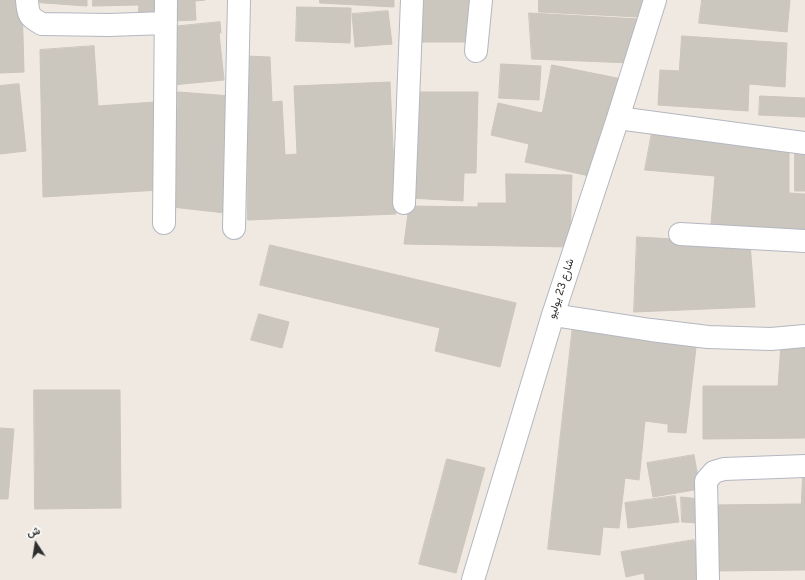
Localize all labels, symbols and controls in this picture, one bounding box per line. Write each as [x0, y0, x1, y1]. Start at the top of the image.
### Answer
street label: شارع 23 يوليو [546, 257, 578, 321]
north arrow [16, 524, 56, 564]
text: ش [26, 524, 41, 540]

